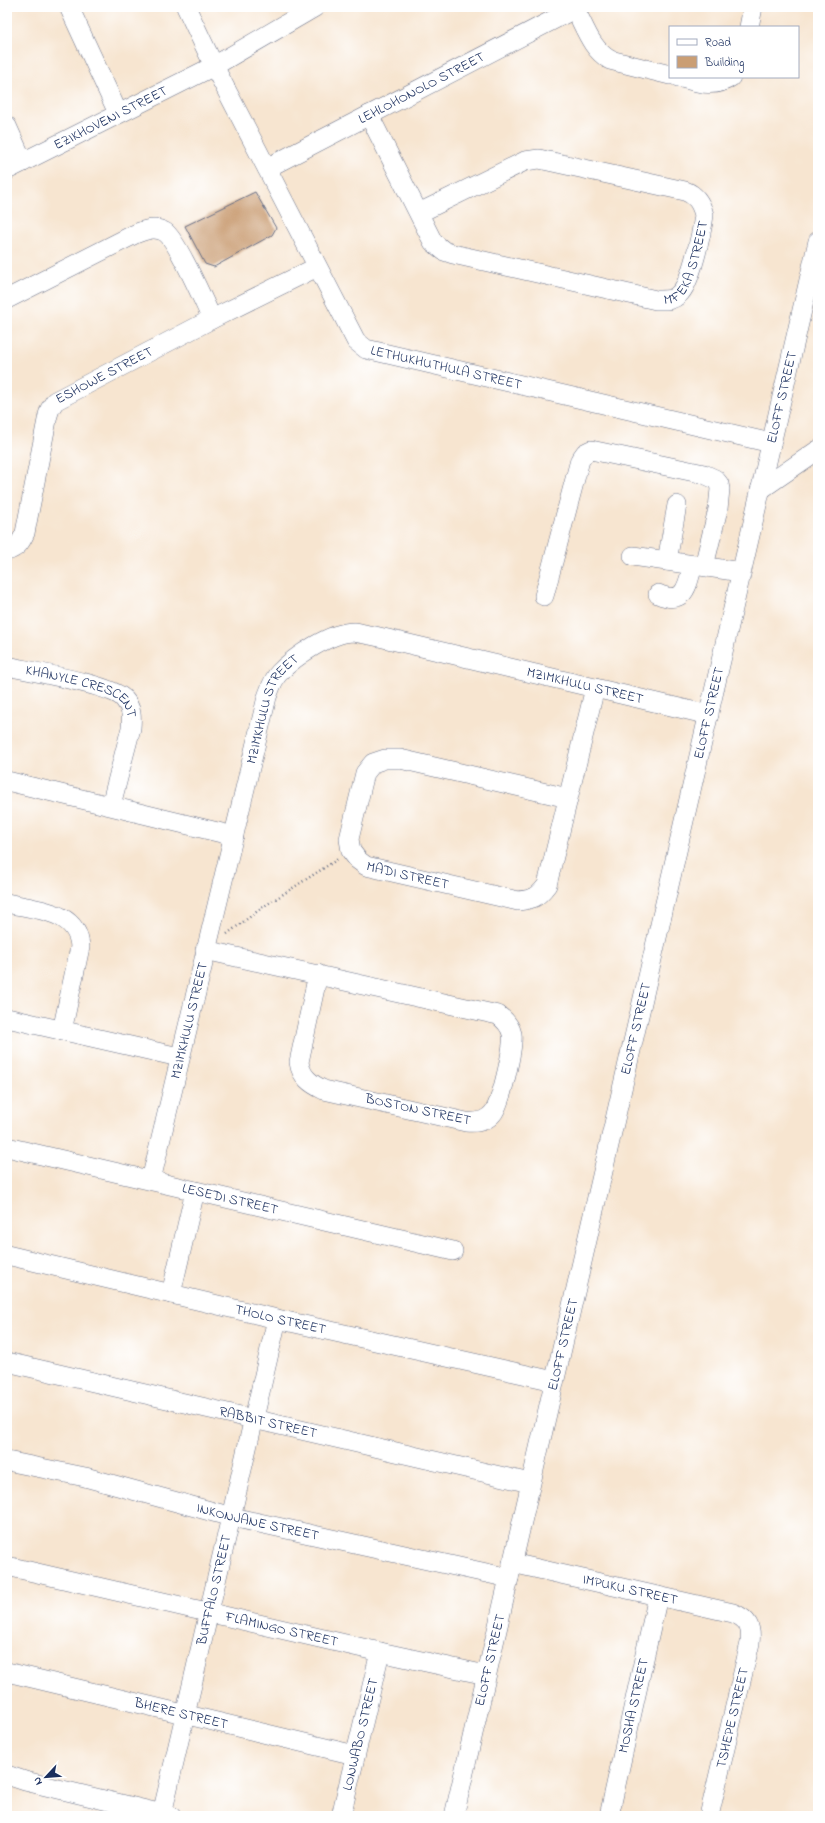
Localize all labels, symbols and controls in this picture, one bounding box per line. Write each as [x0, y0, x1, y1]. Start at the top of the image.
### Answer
legend [669, 26, 799, 78]
text: Road [705, 34, 731, 52]
street label: LEHLOHONOLO STREET [355, 47, 488, 129]
text: Building [704, 54, 744, 73]
street label: EZIKHOVENI STREET [50, 80, 171, 155]
street label: MFEKA STREET [662, 219, 714, 311]
street label: LETHUKHUTHULA STREET [369, 340, 524, 395]
street label: ESHOWE STREET [52, 341, 157, 409]
street label: ELOFF STREET [761, 349, 803, 446]
street label: MZIMKHULU STREET [241, 649, 303, 766]
street label: KHANYLE CRESCENT [24, 660, 142, 719]
street label: MZIMKHULU STREET [524, 662, 645, 710]
street label: ELOFF STREET [688, 665, 730, 761]
street label: MADI STREET [364, 856, 451, 895]
street label: MZIMKHULU STREET [165, 960, 213, 1081]
street label: ELOFF STREET [615, 981, 657, 1077]
street label: BOSTON STREET [362, 1088, 473, 1131]
street label: LESEDI STREET [180, 1178, 280, 1220]
street label: ELOFF STREET [542, 1296, 584, 1393]
street label: THOLO STREET [233, 1299, 328, 1340]
street label: RABBIT STREET [217, 1401, 319, 1444]
street label: INKONJANE STREET [194, 1497, 321, 1546]
street label: BUFFALO STREET [191, 1533, 237, 1648]
street label: IMPUKU STREET [580, 1569, 680, 1611]
street label: FLAMINGO STREET [222, 1606, 340, 1653]
street label: ELOFF STREET [469, 1612, 511, 1708]
street label: MOSHA STREET [613, 1656, 654, 1755]
street label: TSHEPE STREET [711, 1666, 755, 1770]
street label: LONWABO STREET [337, 1676, 384, 1793]
street label: BHERE STREET [131, 1692, 230, 1735]
north arrow [26, 1757, 66, 1797]
text: N [29, 1774, 47, 1788]

